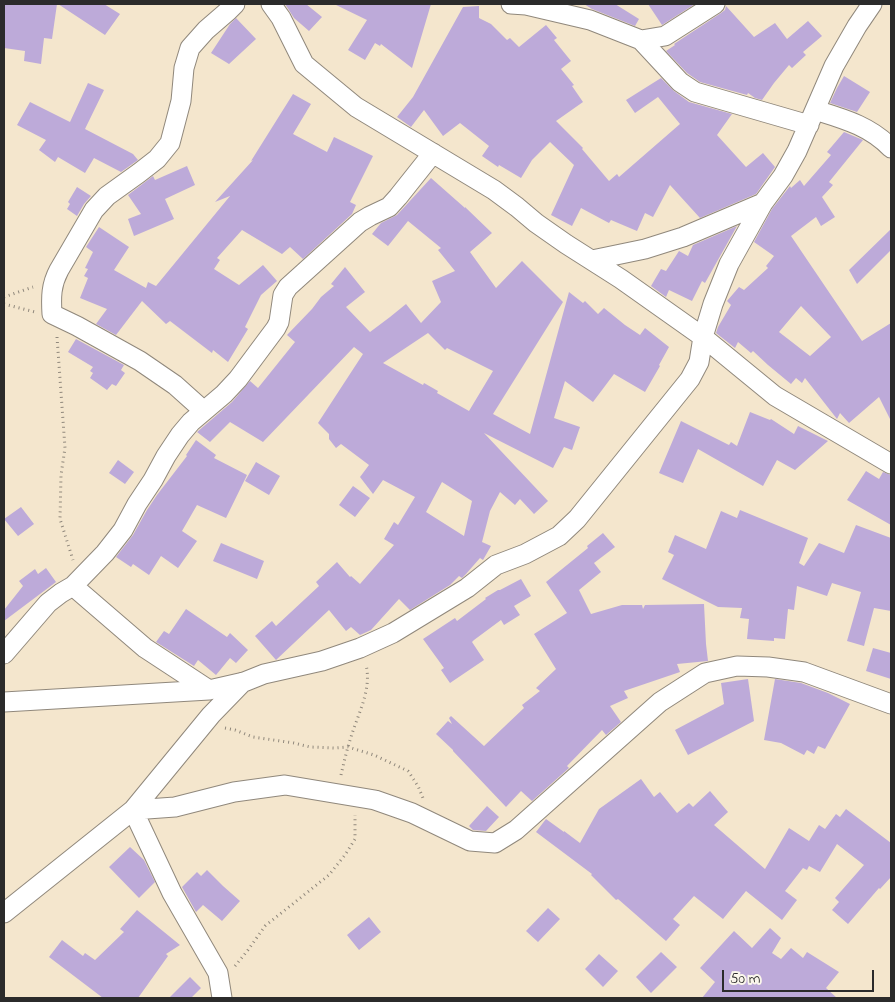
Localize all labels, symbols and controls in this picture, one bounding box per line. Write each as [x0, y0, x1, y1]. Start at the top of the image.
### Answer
scale bar [725, 960, 878, 992]
text: 50 m [730, 968, 760, 990]

